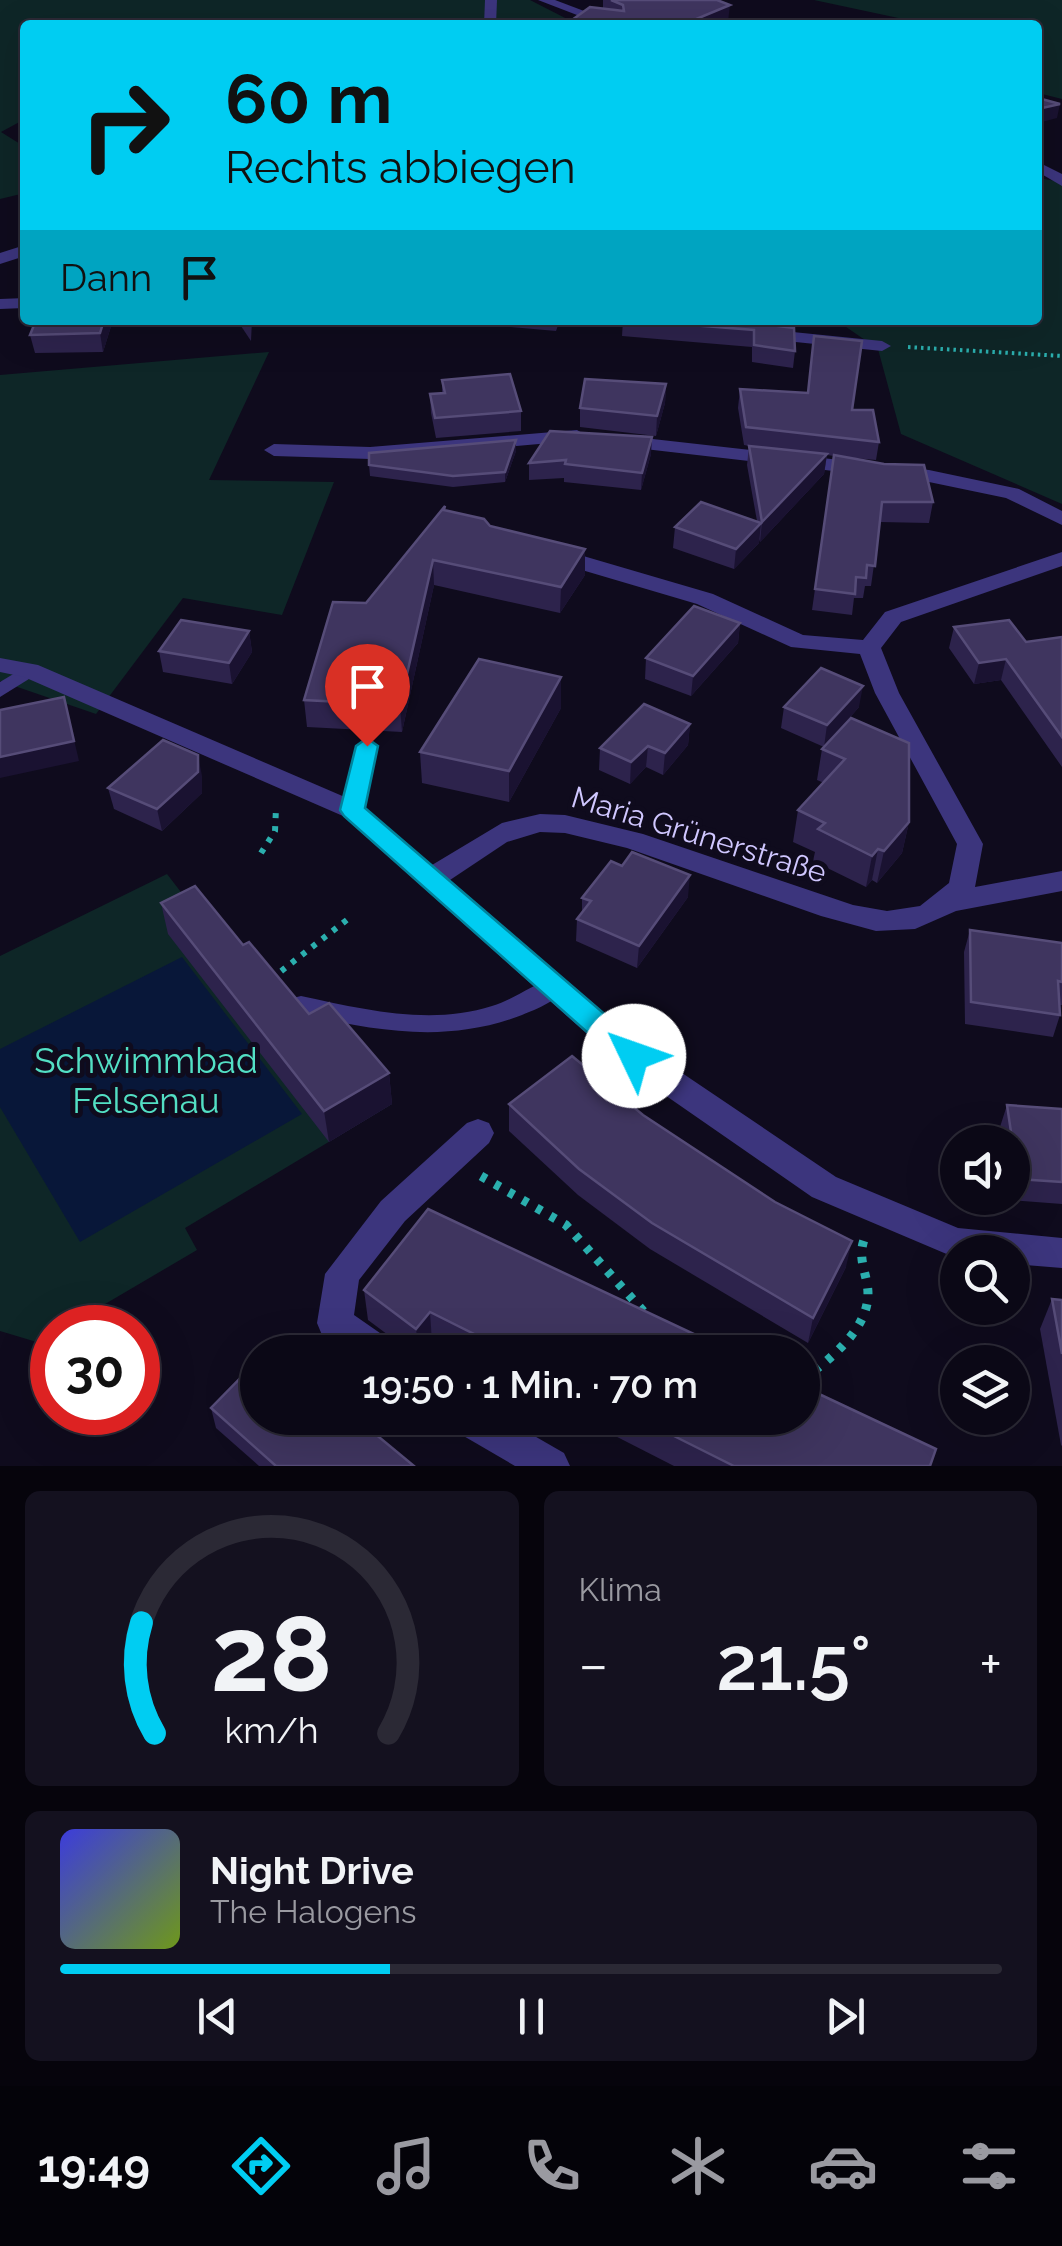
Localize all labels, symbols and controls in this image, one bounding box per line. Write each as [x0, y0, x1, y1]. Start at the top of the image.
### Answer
text: 60 m [225, 57, 392, 139]
icon: right [60, 60, 190, 190]
text: Rechts abbiegen [225, 141, 576, 194]
icon: arrive [172, 250, 227, 305]
text: Dann [60, 255, 152, 300]
pin [325, 644, 410, 747]
icon: arrive [340, 659, 395, 714]
street label: Maria Grünerstraße [568, 779, 831, 890]
position arrow [582, 1004, 686, 1108]
park label: Schwimmbad Felsenau [34, 1040, 258, 1121]
map controls [940, 1125, 1030, 1435]
button: sound [940, 1125, 1030, 1215]
button: search [940, 1235, 1030, 1325]
speed limit sign: 30 [30, 1305, 160, 1435]
button: layers [940, 1345, 1030, 1435]
text: 19:50 · 1 Min. · 70 m [362, 1362, 698, 1407]
text: Klima [579, 1571, 662, 1608]
text: 28 [211, 1593, 332, 1715]
text: 21.5° [716, 1619, 871, 1708]
text: − [579, 1632, 608, 1697]
text: + [979, 1632, 1002, 1697]
text: km/h [225, 1709, 319, 1751]
text: Night Drive [210, 1848, 414, 1893]
text: The Halogens [210, 1893, 416, 1930]
icon: previous [190, 1989, 245, 2044]
icon: pause [504, 1989, 559, 2044]
icon: next [818, 1989, 873, 2044]
icon: directions [226, 2131, 296, 2201]
icon: music [371, 2131, 441, 2201]
icon: phone [517, 2131, 587, 2201]
icon: climate [663, 2131, 733, 2201]
icon: car [808, 2131, 878, 2201]
icon: filters [954, 2131, 1024, 2201]
text: 19:49 [38, 2140, 150, 2193]

